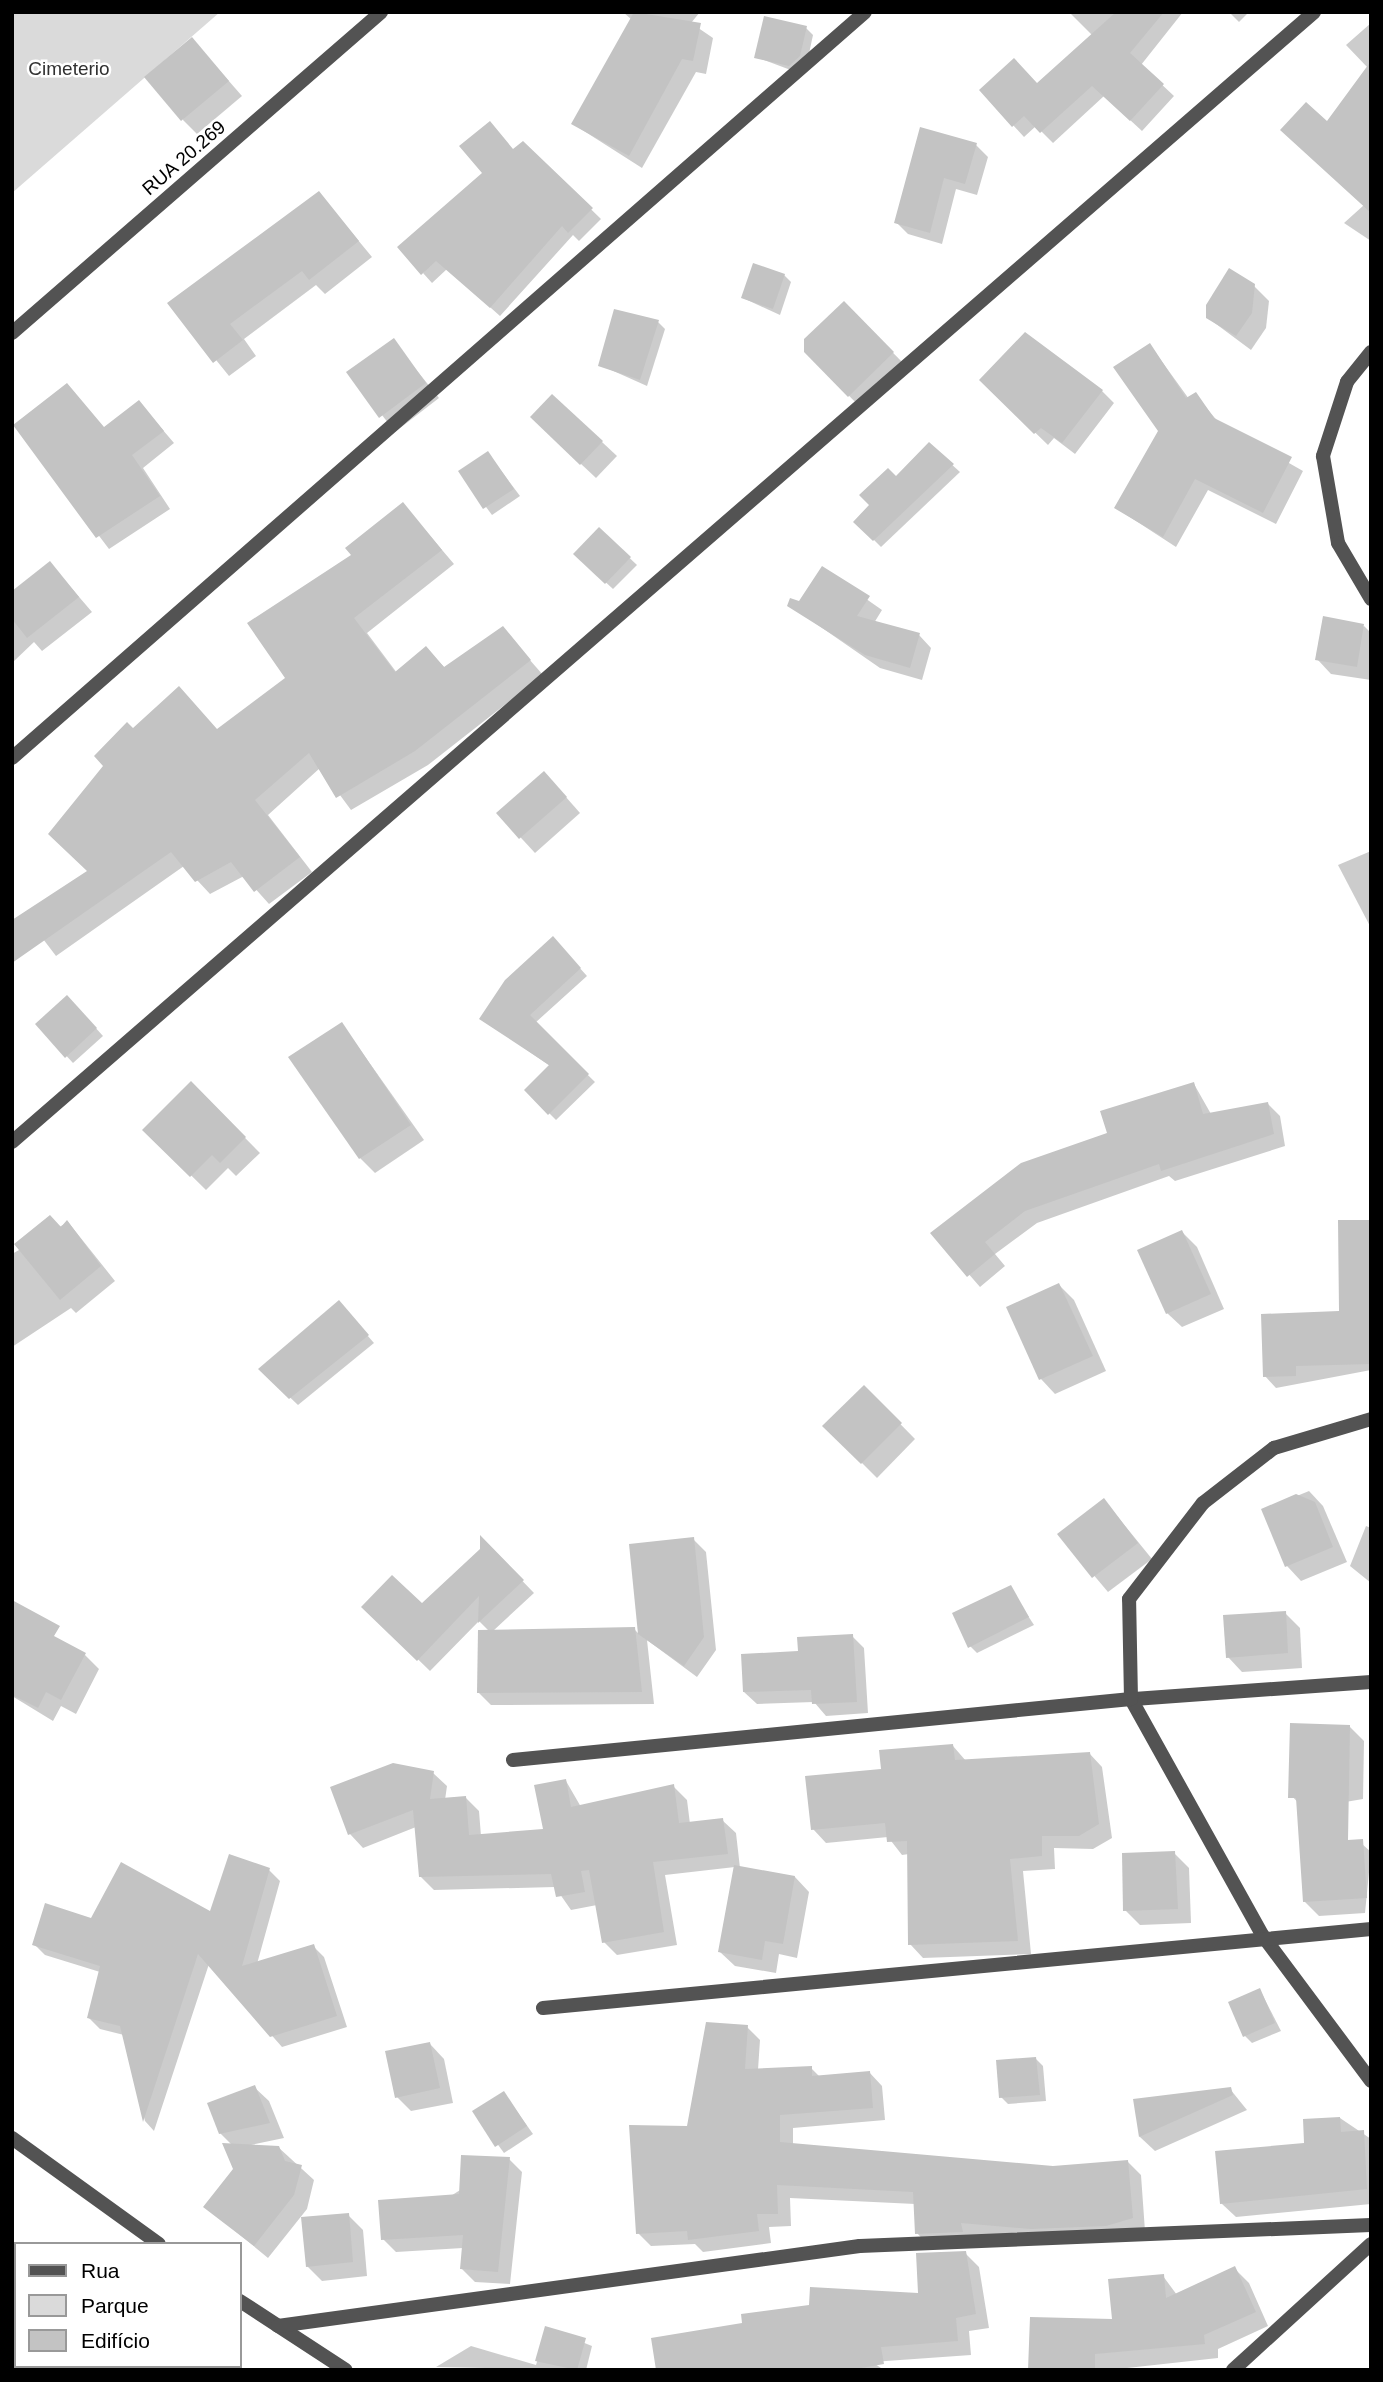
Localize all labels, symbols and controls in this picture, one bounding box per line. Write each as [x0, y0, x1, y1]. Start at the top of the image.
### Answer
park label: Cimeterio [28, 58, 110, 80]
street label: RUA 20.269 [137, 115, 231, 201]
legend [14, 2242, 242, 2368]
text: Rua [81, 2259, 120, 2282]
text: Parque [81, 2294, 149, 2317]
text: Edifício [81, 2329, 150, 2352]

